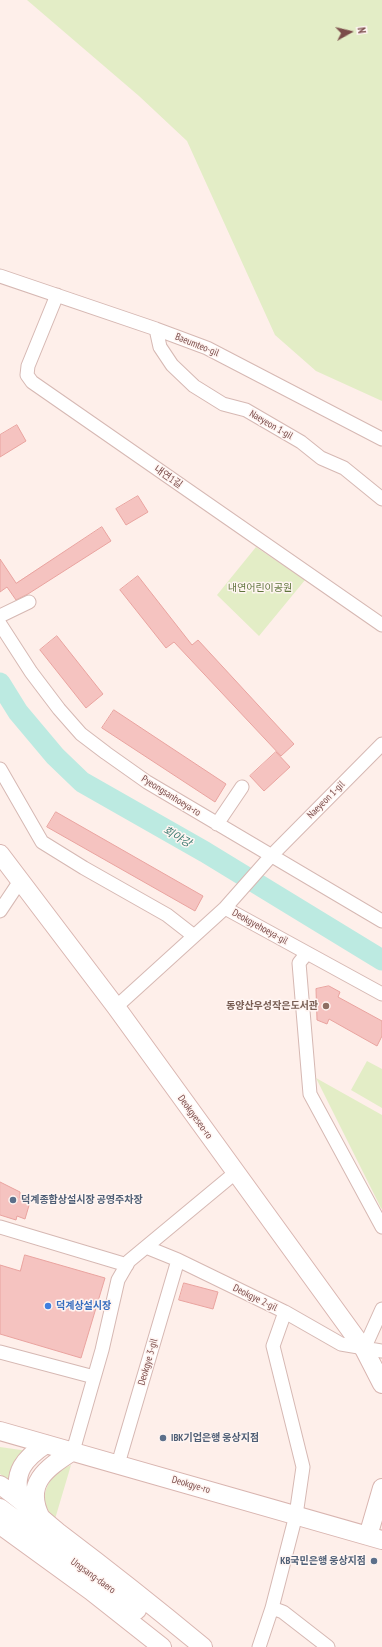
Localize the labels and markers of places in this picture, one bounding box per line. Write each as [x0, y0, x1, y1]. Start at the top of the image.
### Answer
place label: 동양산우성작은도서관 [226, 1000, 318, 1012]
marker: 동양산우성작은도서관 [321, 1001, 331, 1011]
place label: 덕계종합상설시장 공영주차장 [21, 1194, 143, 1206]
marker: 덕계종합상설시장 공영주차장 [8, 1195, 18, 1205]
place label: 덕계상설시장 [56, 1300, 111, 1312]
marker: 덕계상설시장 [43, 1301, 53, 1311]
place label: IBK기업은행 웅상지점 [171, 1432, 259, 1444]
marker: IBK기업은행 웅상지점 [158, 1433, 168, 1443]
place label: KB국민은행 웅상지점 [280, 1555, 366, 1567]
marker: KB국민은행 웅상지점 [369, 1556, 379, 1566]

